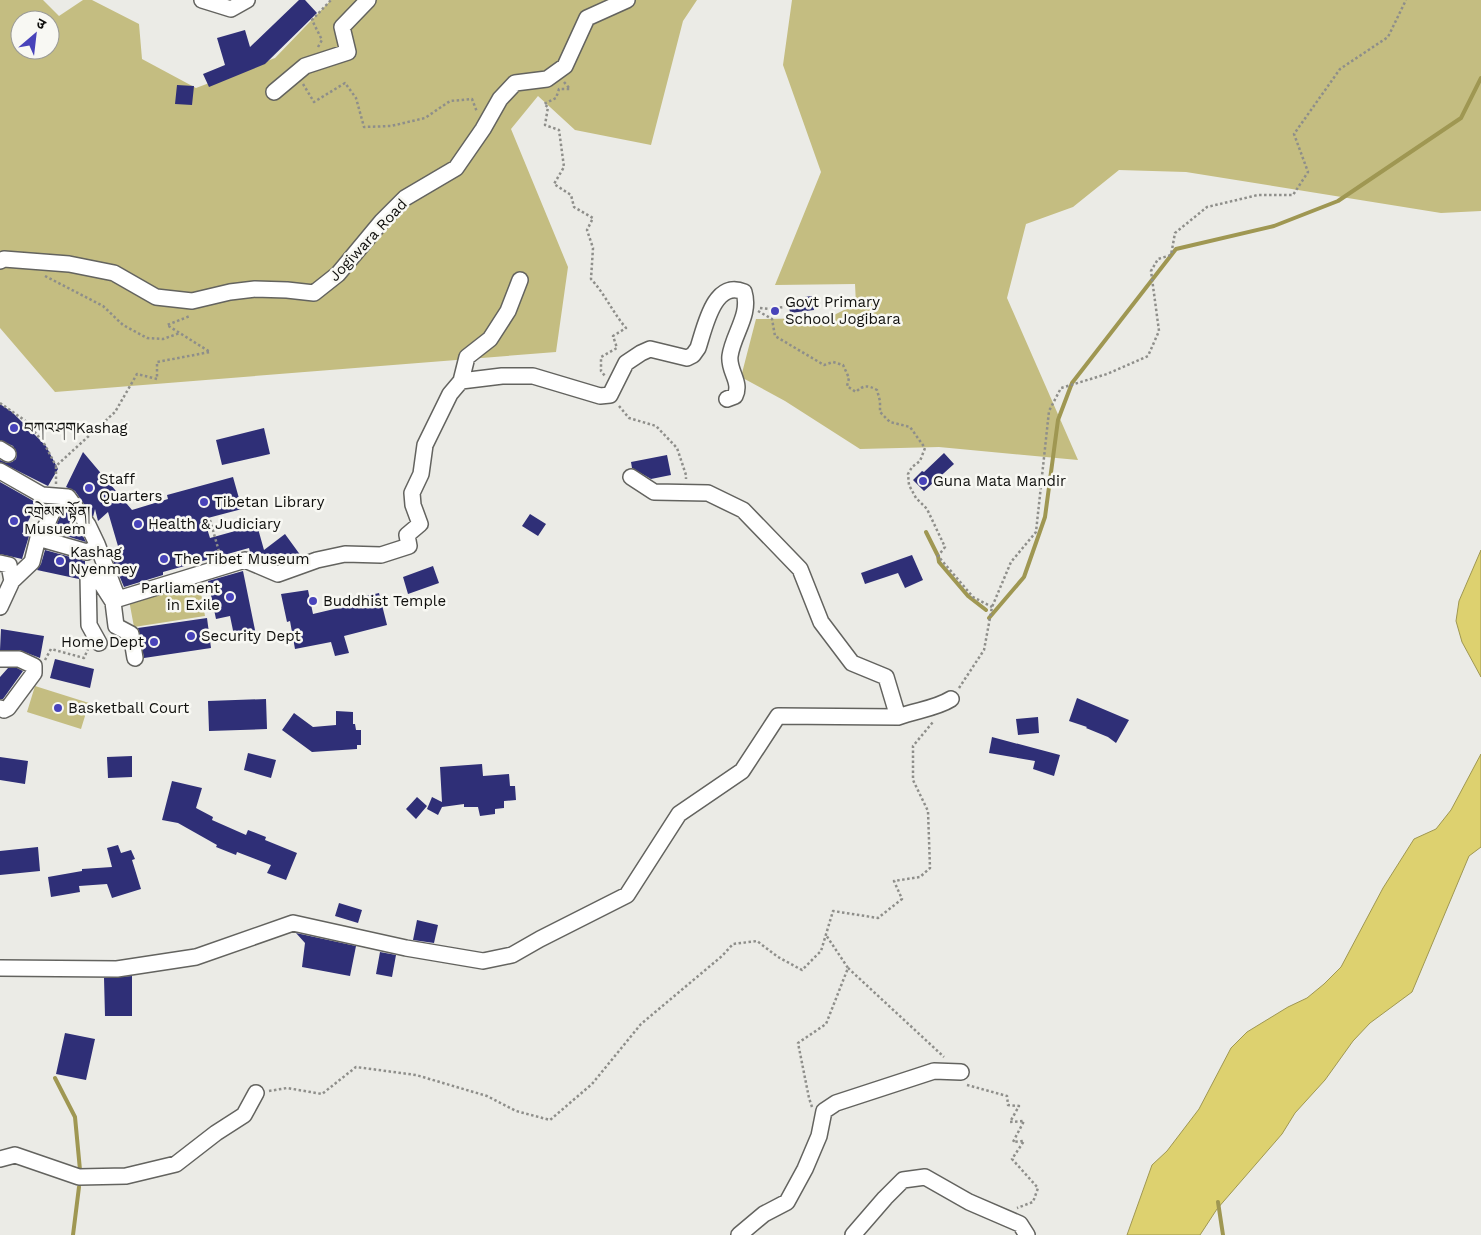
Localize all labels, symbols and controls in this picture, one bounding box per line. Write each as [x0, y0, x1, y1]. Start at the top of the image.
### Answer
north arrow [10, 10, 60, 60]
text: उ [34, 15, 49, 33]
street label: Jogiwara Road [325, 195, 411, 285]
place label: Govt Primary School Jogibara [785, 293, 901, 328]
marker: Govt Primary School Jogibara [769, 305, 781, 317]
place label: བཀའ་ཤགKashag [24, 419, 128, 441]
marker: བཀའ་ཤགKashag [8, 422, 20, 434]
place label: Staff Quarters [99, 470, 162, 505]
place label: Guna Mata Mandir [933, 472, 1066, 490]
marker: Guna Mata Mandir [917, 475, 929, 487]
marker: Staff Quarters [83, 482, 95, 494]
place label: Tibetan Library [214, 493, 325, 511]
marker: Tibetan Library [198, 496, 210, 508]
place label: འགྲེམས་སྟོན། Musuem [24, 500, 91, 538]
marker: འགྲེམས་སྟོན། Musuem [8, 515, 20, 527]
place label: Health & Judiciary [148, 515, 281, 533]
marker: Health & Judiciary [132, 518, 144, 530]
place label: Kashag Nyenmey [70, 543, 137, 578]
place label: The Tibet Museum [174, 550, 310, 568]
marker: The Tibet Museum [158, 553, 170, 565]
marker: Kashag Nyenmey [54, 555, 66, 567]
place label: Parliament in Exile [141, 579, 221, 614]
marker: Parliament in Exile [224, 591, 236, 603]
place label: Buddhist Temple [323, 592, 446, 610]
marker: Buddhist Temple [307, 595, 319, 607]
place label: Security Dept [201, 627, 302, 645]
marker: Security Dept [185, 630, 197, 642]
place label: Home Dept [61, 633, 145, 651]
marker: Home Dept [148, 636, 160, 648]
place label: Basketball Court [68, 699, 190, 717]
marker: Basketball Court [52, 702, 64, 714]

